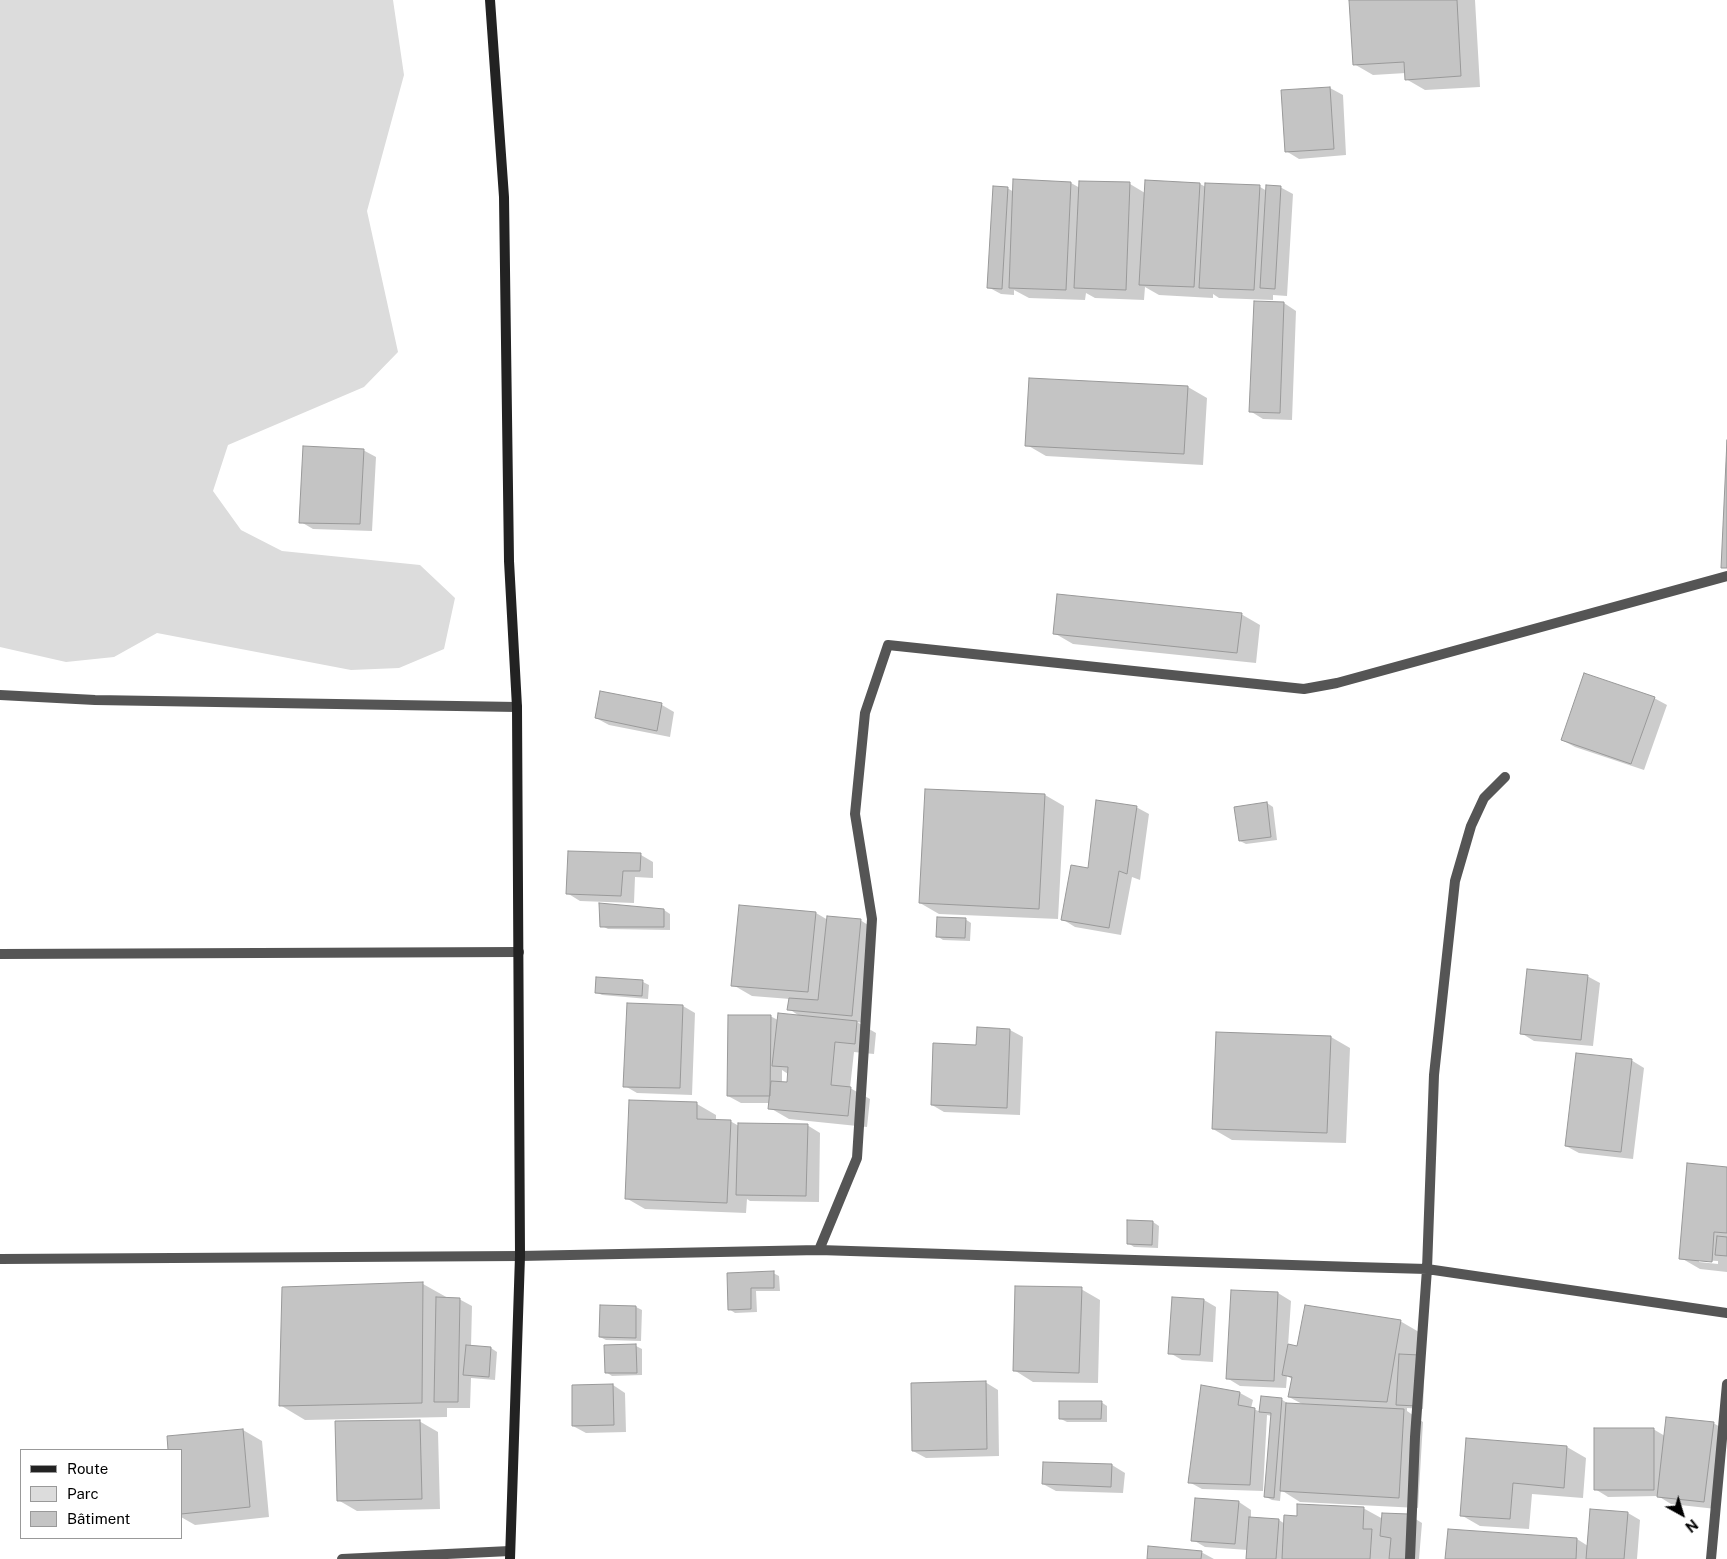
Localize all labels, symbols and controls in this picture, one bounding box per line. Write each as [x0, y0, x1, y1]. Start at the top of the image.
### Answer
legend [20, 1449, 182, 1539]
text: Route [67, 1460, 108, 1477]
text: Parc [67, 1485, 99, 1502]
north arrow [1657, 1489, 1707, 1539]
text: Bâtiment [67, 1510, 130, 1527]
text: N [1682, 1516, 1701, 1535]

